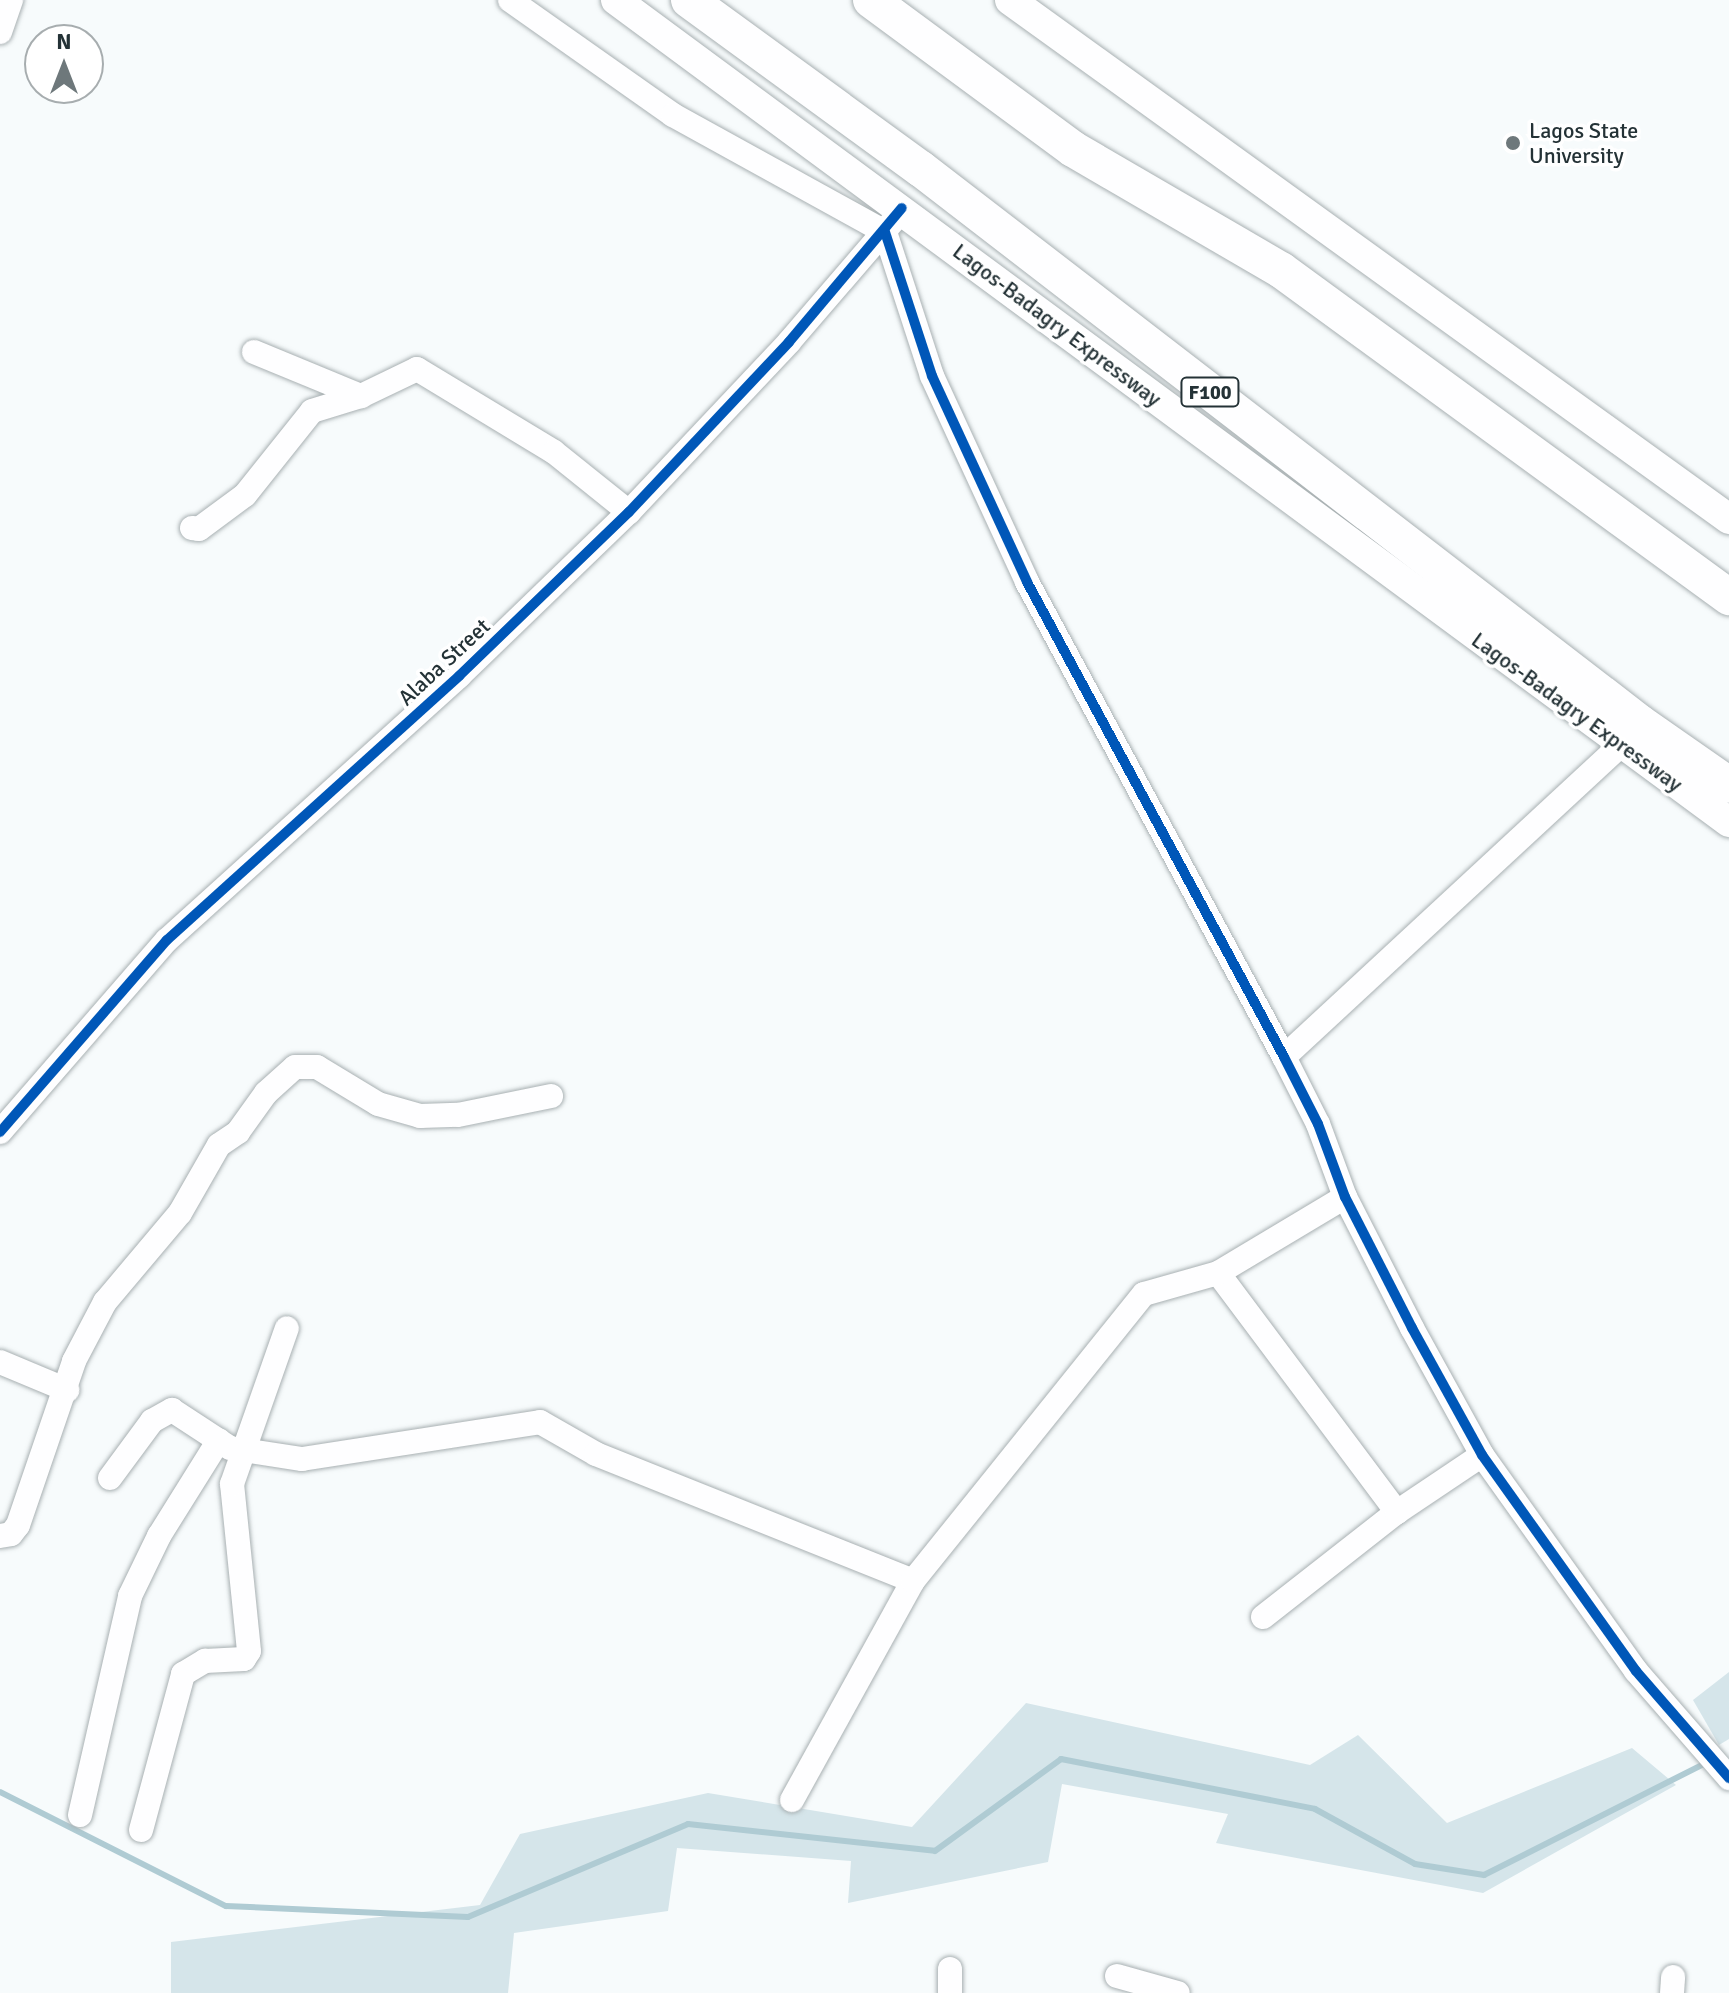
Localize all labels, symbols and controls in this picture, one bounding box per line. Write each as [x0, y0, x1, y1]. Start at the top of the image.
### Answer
north arrow [24, 24, 104, 104]
text: N [56, 28, 72, 55]
place label: Lagos State University [1529, 117, 1638, 168]
marker: Lagos State University [1504, 134, 1522, 152]
street label: Lagos-Badagry Expressway [948, 238, 1166, 412]
road number: F100 [1180, 376, 1240, 408]
street label: Alaba Street [393, 613, 495, 711]
street label: Lagos-Badagry Expressway [1466, 627, 1688, 797]

